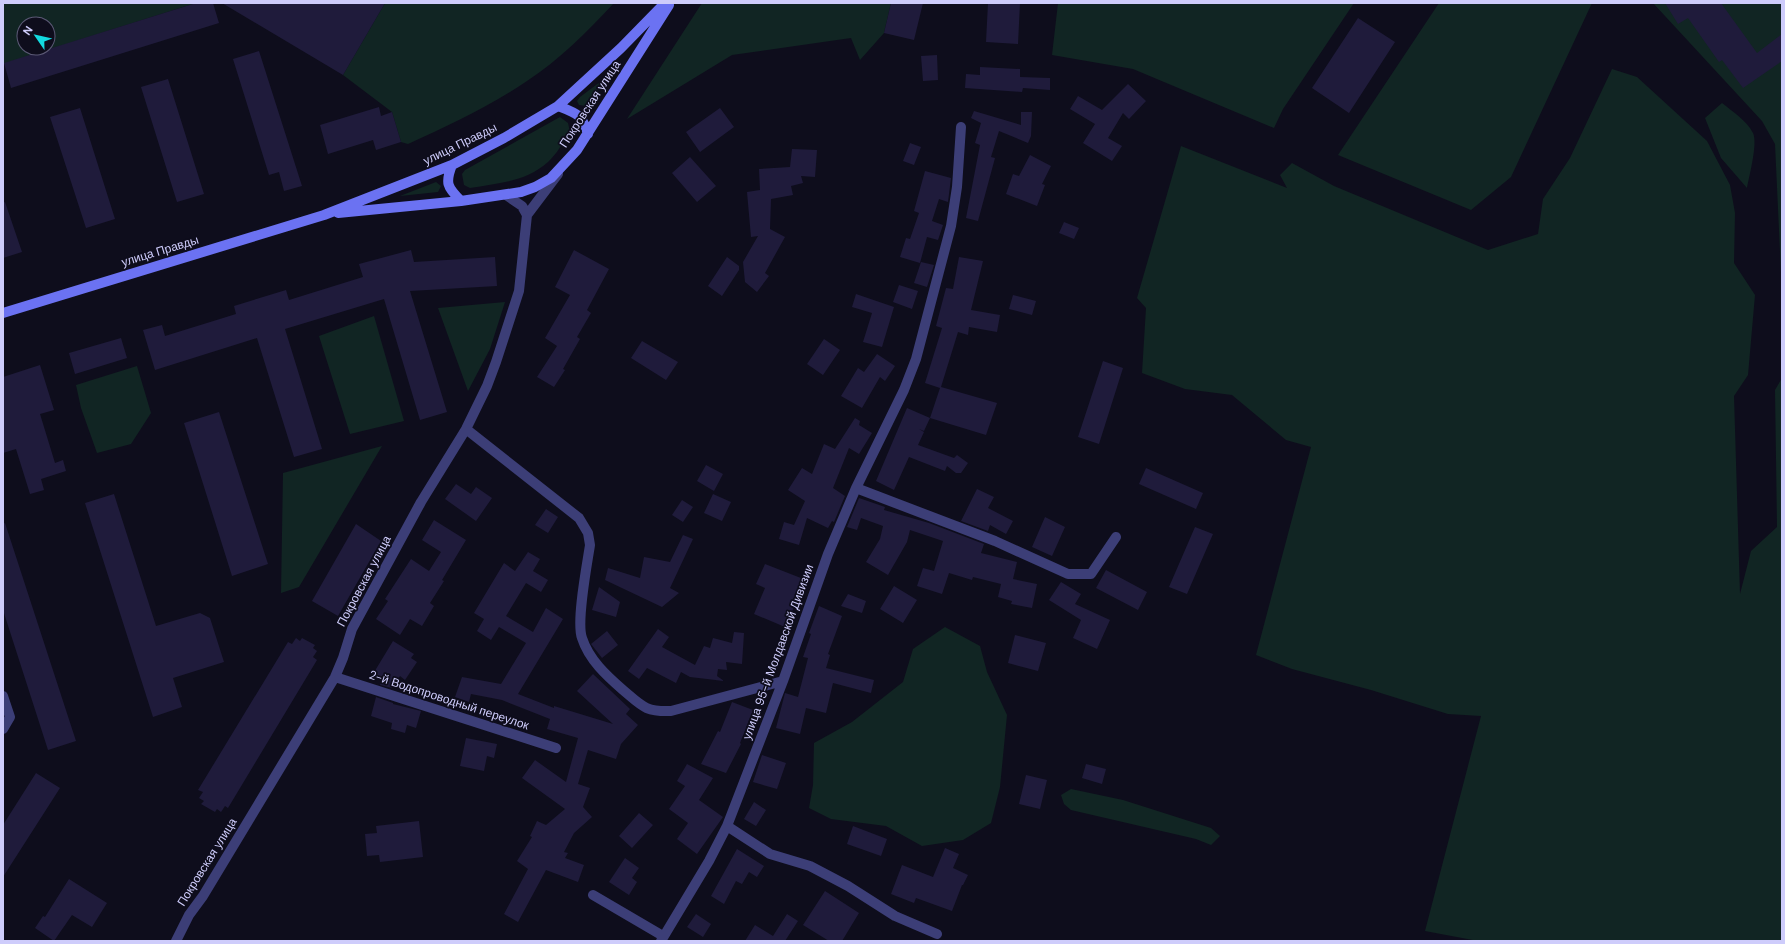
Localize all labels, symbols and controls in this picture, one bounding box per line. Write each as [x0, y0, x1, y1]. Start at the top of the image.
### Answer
north arrow [16, 16, 56, 56]
text: N [20, 23, 36, 38]
street label: Покровская улица [556, 57, 624, 151]
street label: улица Правды [421, 119, 499, 169]
street label: улица Правды [119, 232, 201, 270]
street label: Покровская улица [333, 532, 395, 629]
street label: улица 95-й Молдавской Дивизии [739, 562, 817, 742]
street label: 2-й Водопроводный переулок [367, 667, 532, 734]
street label: Покровская улица [173, 815, 241, 909]

